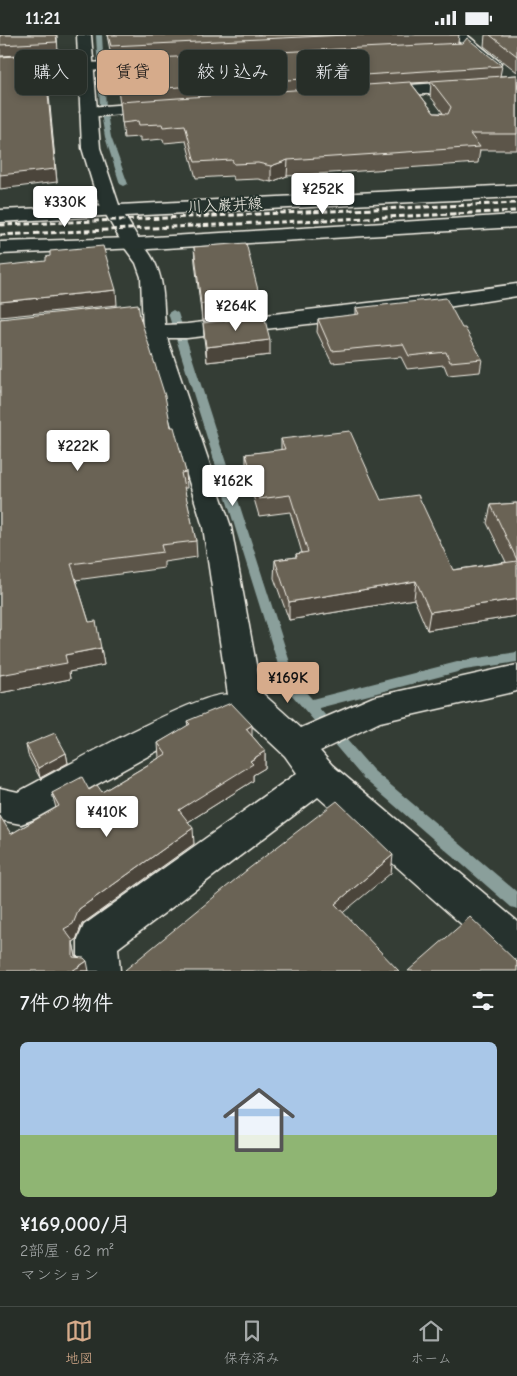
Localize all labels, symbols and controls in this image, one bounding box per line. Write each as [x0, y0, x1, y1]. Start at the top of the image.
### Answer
text: 11:21 [25, 7, 61, 29]
chip: 購入 [15, 50, 87, 95]
chip: 賃貸 [97, 50, 169, 95]
chip: 絞り込み [179, 50, 287, 95]
chip: 新着 [297, 50, 369, 95]
pin: ¥252K [288, 173, 358, 215]
text: ¥252K [302, 180, 344, 198]
pin: ¥330K [30, 185, 100, 228]
text: ¥330K [44, 193, 86, 211]
street label: 川入巌井線 [187, 194, 263, 216]
pin: ¥264K [201, 289, 271, 332]
text: ¥264K [216, 297, 256, 315]
pin: ¥222K [43, 429, 113, 472]
text: ¥222K [58, 437, 98, 455]
pin: ¥162K [198, 465, 268, 507]
text: ¥162K [213, 472, 253, 490]
pin: ¥169K [253, 661, 323, 704]
text: ¥169K [268, 669, 308, 687]
pin: ¥410K [72, 795, 142, 838]
text: ¥410K [87, 803, 127, 821]
icon: filters [469, 987, 497, 1015]
text: 7件の物件 [20, 991, 113, 1015]
icon: home [214, 1075, 304, 1165]
text: ¥169,000/月 [20, 1212, 131, 1236]
text: 2部屋 · 62 m² [20, 1242, 113, 1260]
text: マンション [20, 1266, 99, 1284]
tab: 地図 [65, 1317, 93, 1367]
tab: 保存済み [224, 1317, 280, 1367]
tab: ホーム [410, 1317, 452, 1367]

